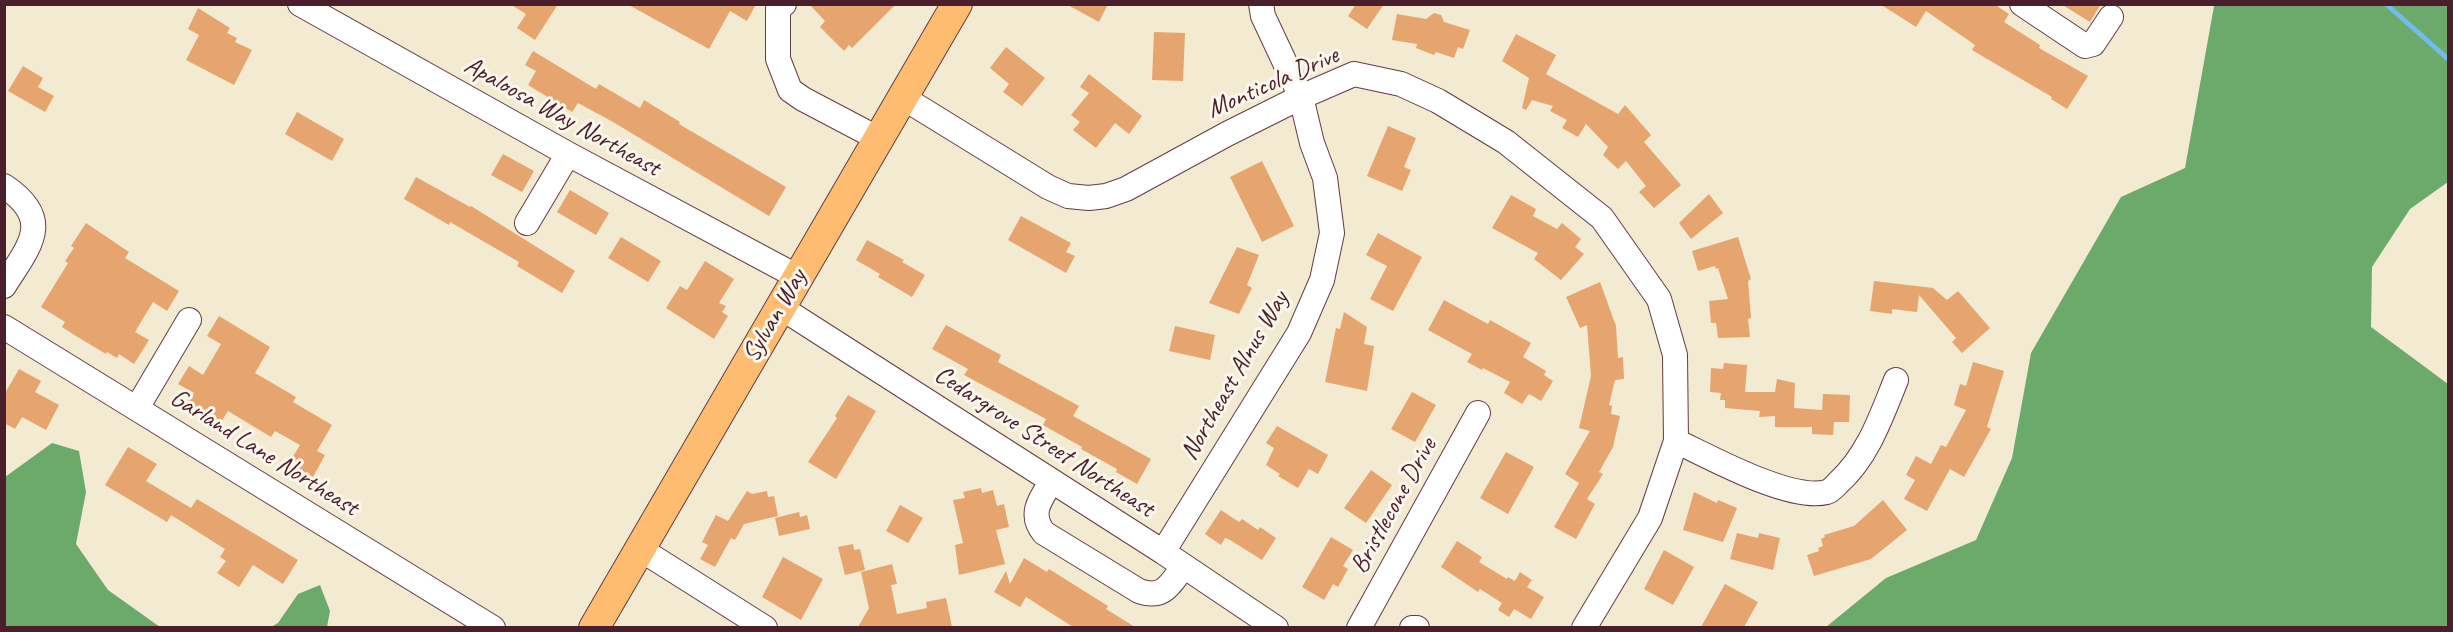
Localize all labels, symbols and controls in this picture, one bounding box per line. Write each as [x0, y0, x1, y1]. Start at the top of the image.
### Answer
street label: Monticola Drive [1202, 40, 1344, 126]
street label: Apaloosa Way Northeast [459, 50, 665, 184]
street label: Sylvan Way [736, 264, 814, 368]
street label: Northeast Alnus Way [1174, 286, 1296, 466]
street label: Cedargrove Street Northeast [928, 359, 1160, 525]
street label: Garland Lane Northeast [164, 382, 364, 524]
street label: Bristlecone Drive [1344, 433, 1444, 579]

